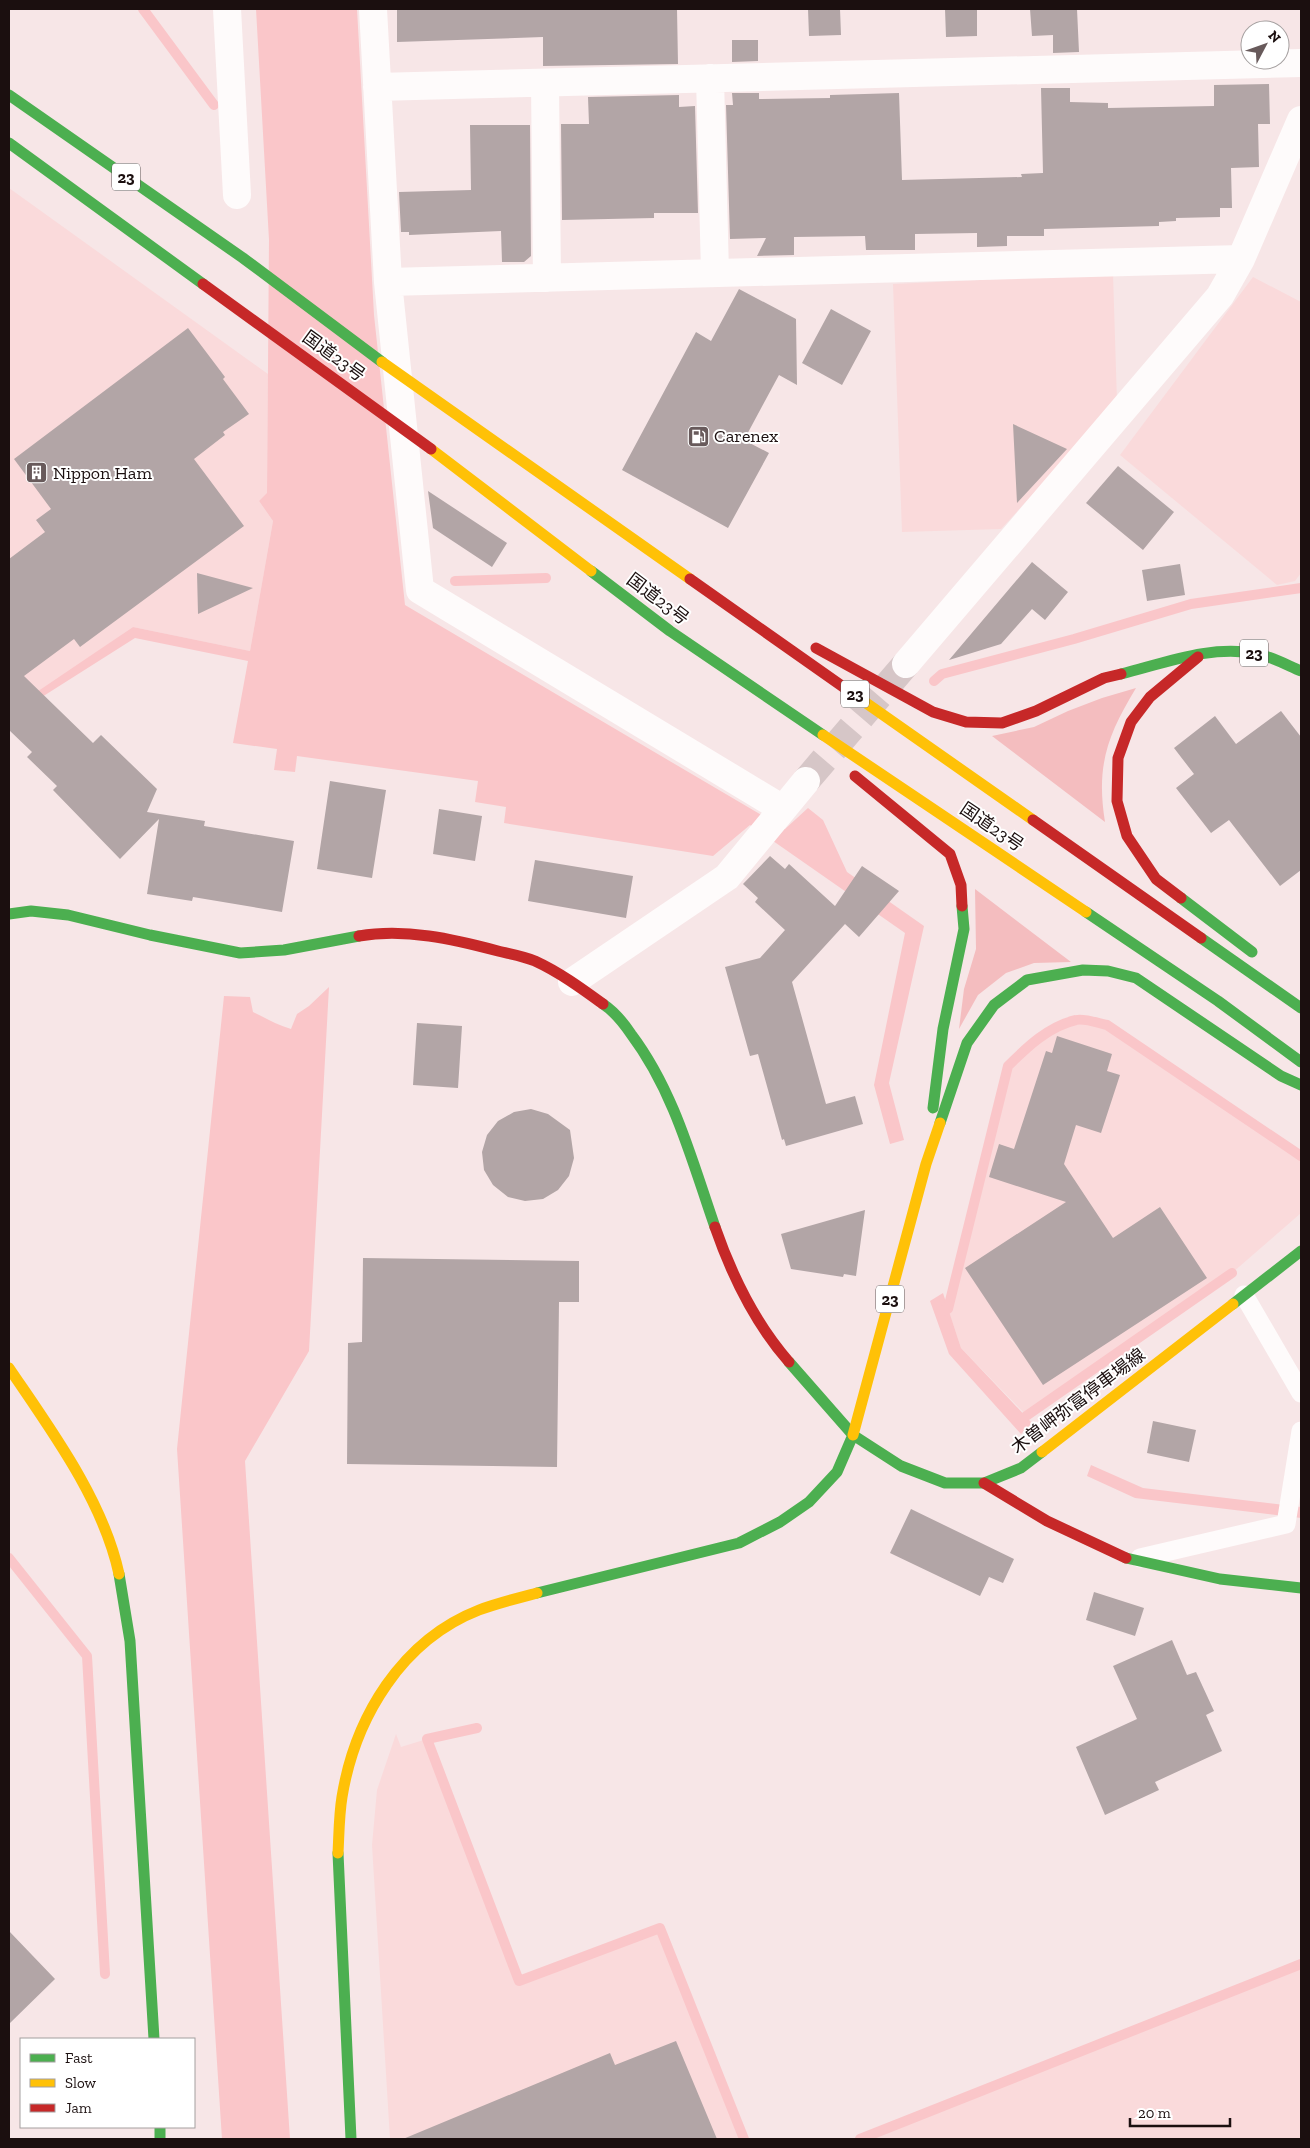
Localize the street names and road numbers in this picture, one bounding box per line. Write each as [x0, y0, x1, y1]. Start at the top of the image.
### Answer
road number: 23 [112, 163, 140, 190]
street label: 国道23号 [298, 326, 370, 386]
street label: 国道23号 [623, 569, 693, 629]
road number: 23 [1240, 640, 1268, 666]
road number: 23 [841, 681, 869, 708]
street label: 国道23号 [956, 798, 1028, 856]
road number: 23 [876, 1286, 904, 1312]
street label: 木曽岬弥富停車場線 [1007, 1343, 1149, 1459]

